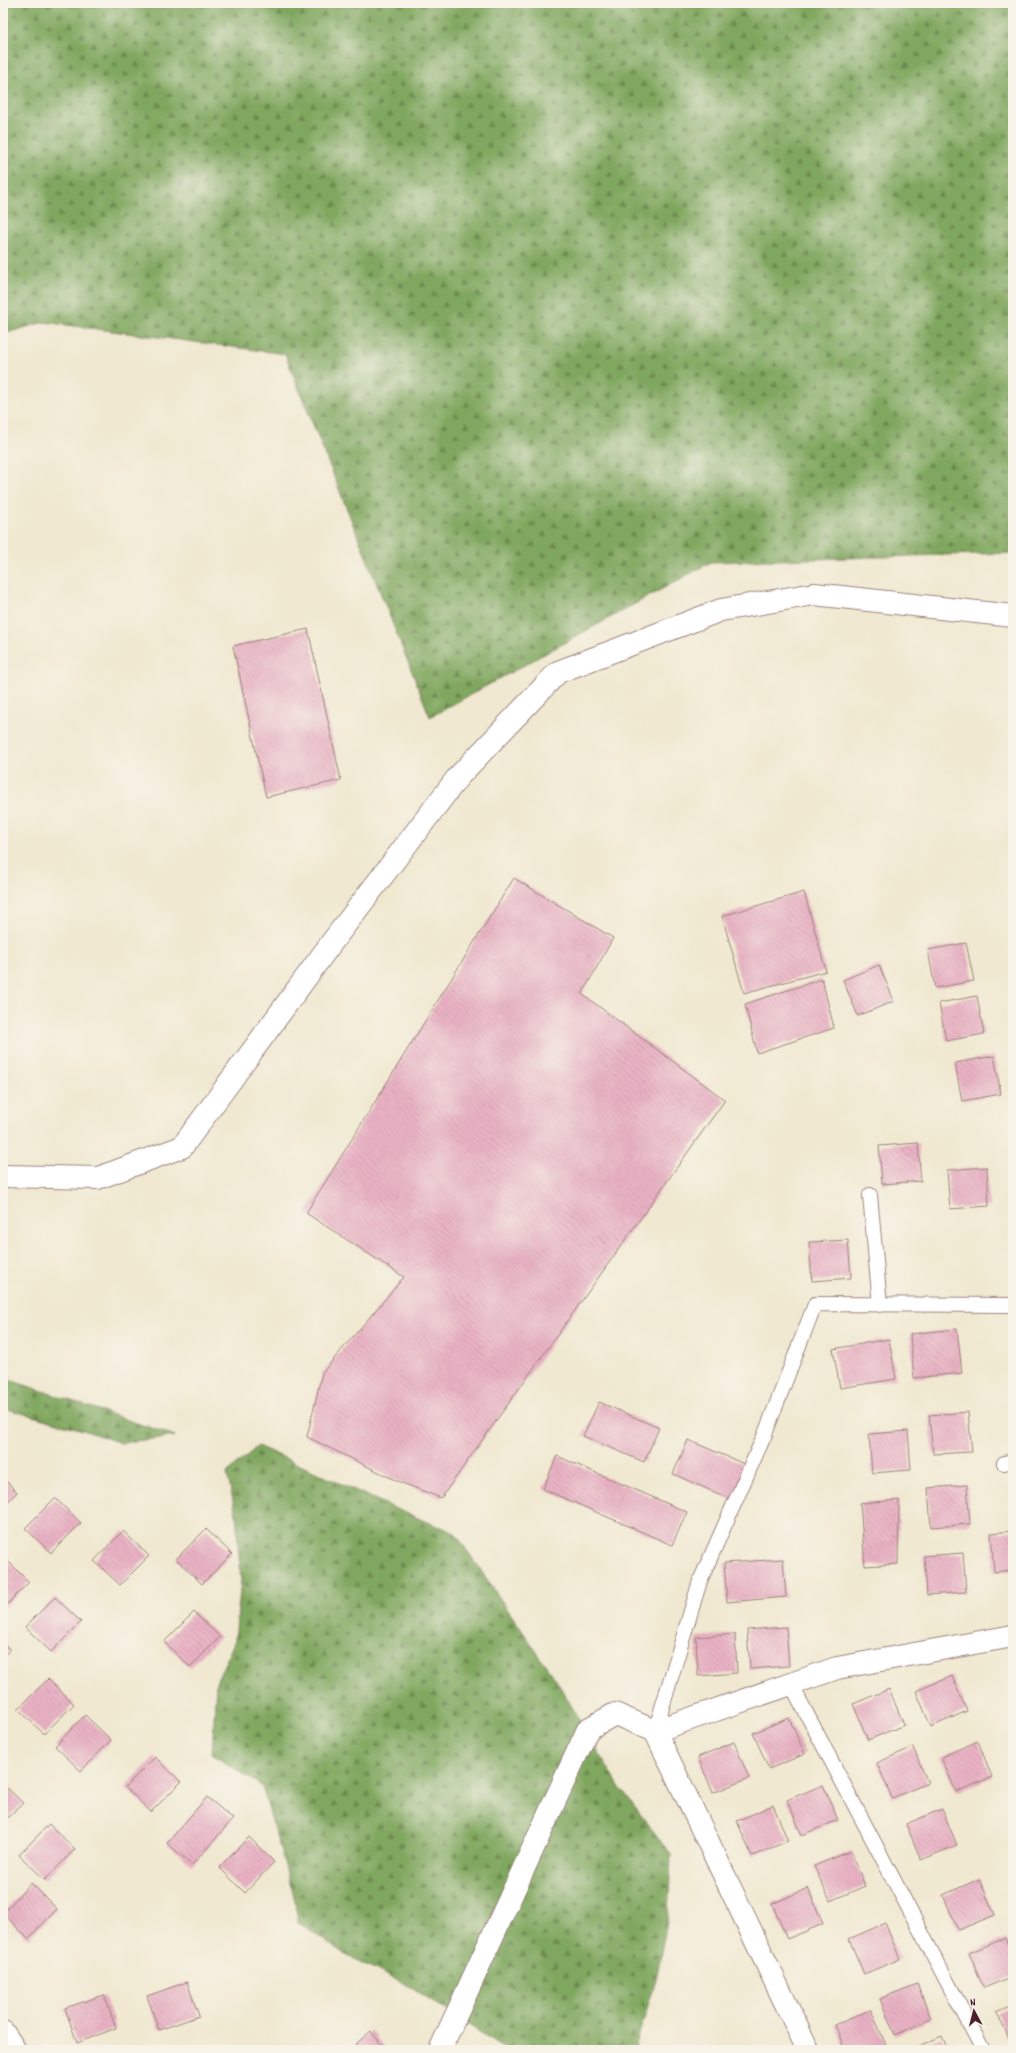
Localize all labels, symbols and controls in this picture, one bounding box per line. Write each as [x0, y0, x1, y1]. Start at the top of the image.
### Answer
north arrow [954, 1991, 994, 2031]
text: N [969, 1995, 977, 2011]

